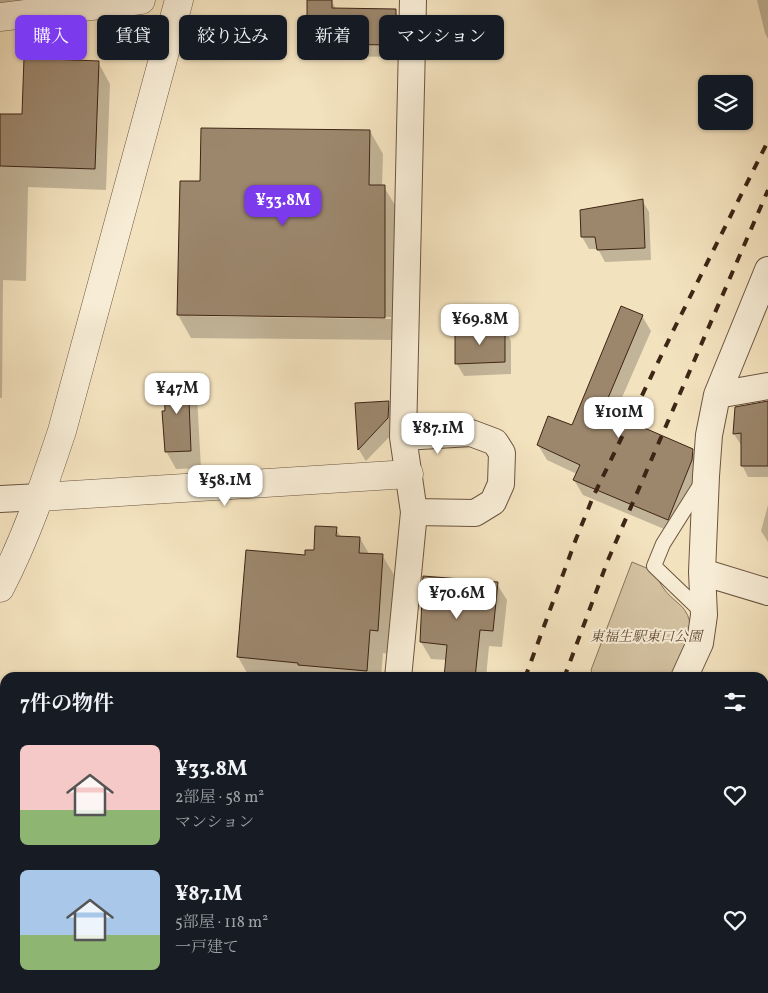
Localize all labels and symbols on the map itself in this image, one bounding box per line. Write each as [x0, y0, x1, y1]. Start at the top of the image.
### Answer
pin: ¥33.8M [242, 184, 324, 227]
pin: ¥69.8M [439, 304, 521, 346]
pin: ¥47M [147, 372, 207, 415]
pin: ¥101M [584, 396, 654, 439]
pin: ¥87.1M [397, 412, 479, 455]
pin: ¥58.1M [184, 464, 266, 507]
pin: ¥70.6M [416, 578, 498, 620]
park label: 東福生駅東口公園 [590, 628, 704, 647]

